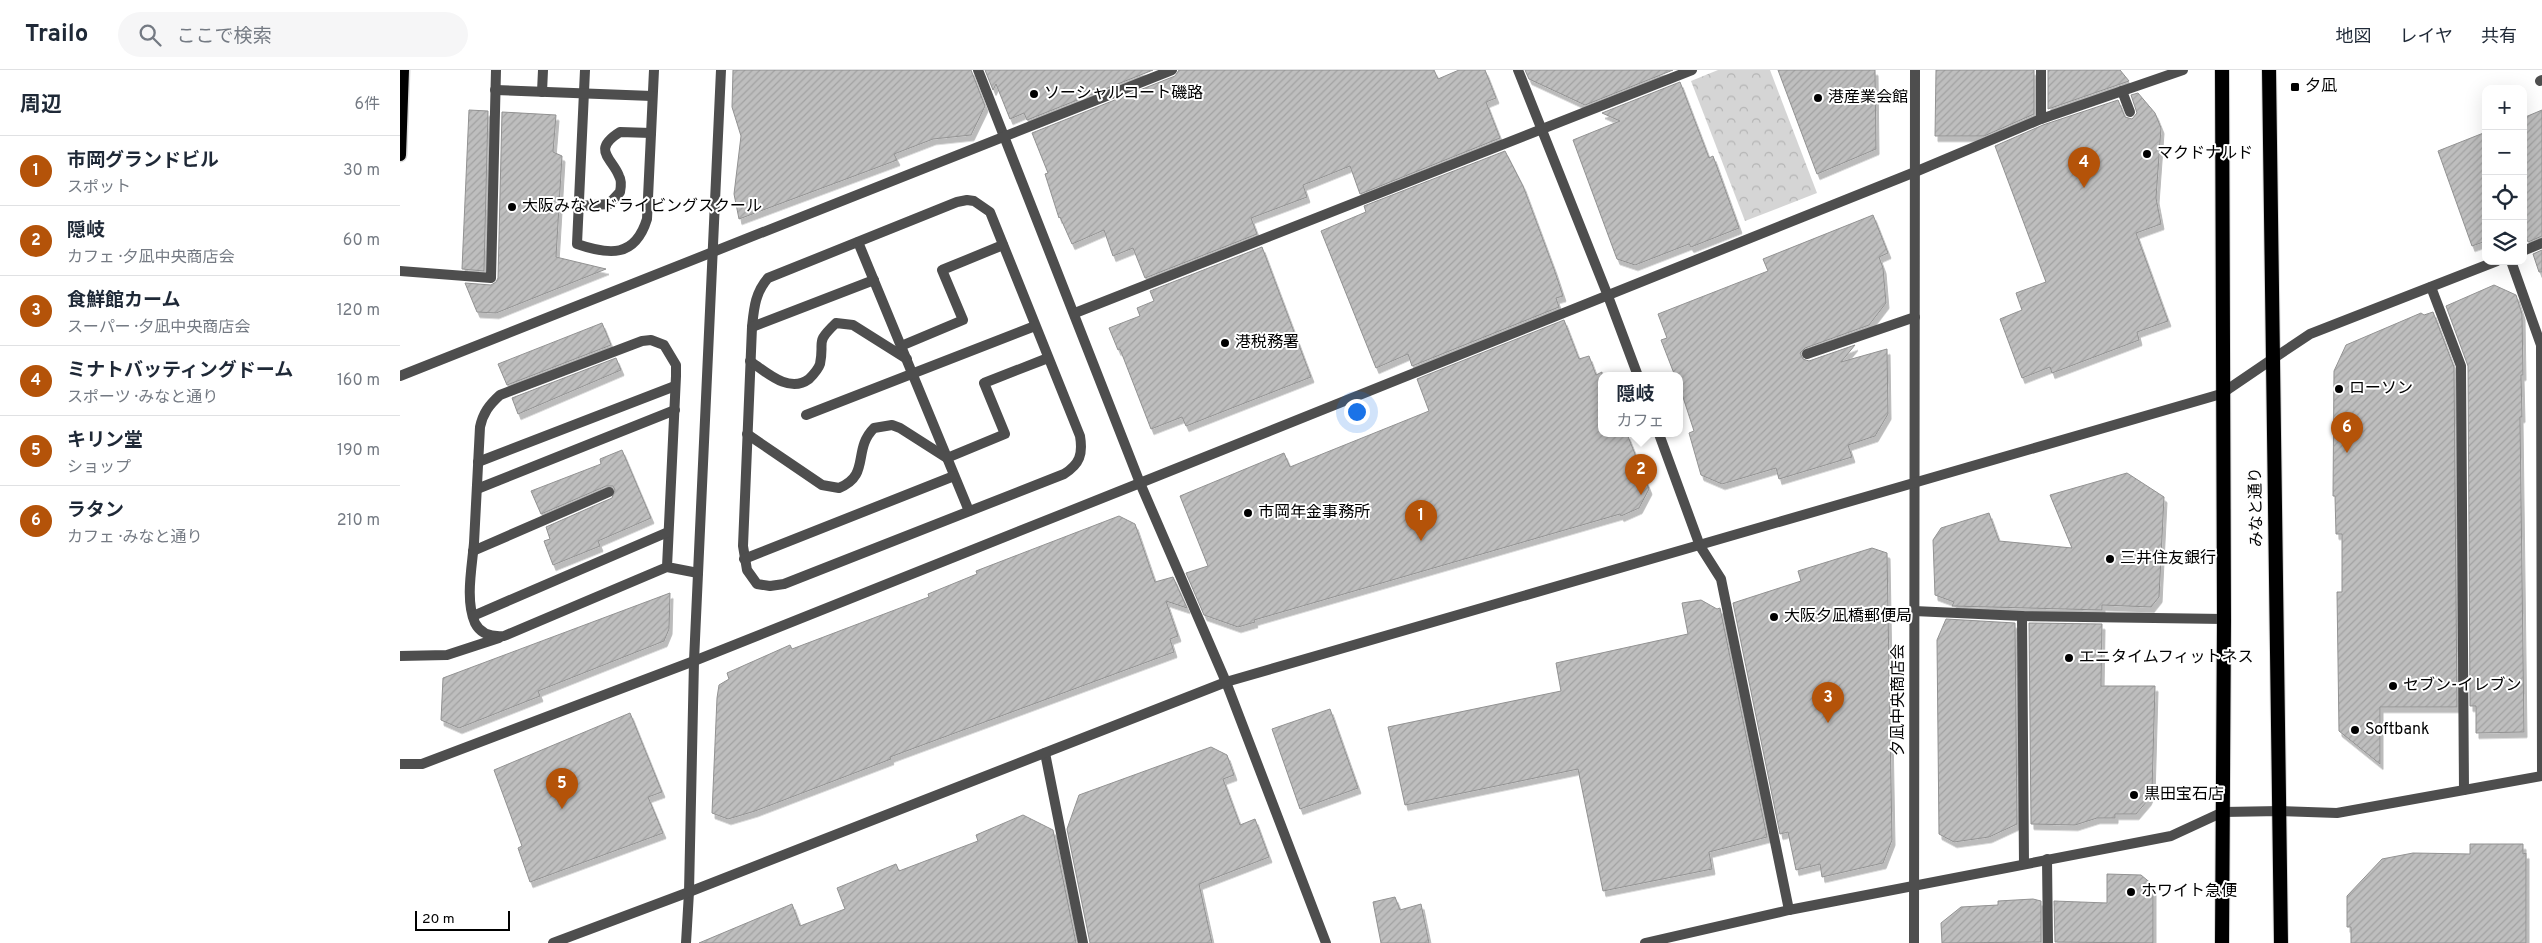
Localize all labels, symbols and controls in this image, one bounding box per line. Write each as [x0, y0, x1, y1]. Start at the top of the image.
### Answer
search box [118, 12, 468, 57]
text: Trailo [25, 20, 88, 50]
icon: search [136, 21, 164, 49]
text: ここで検索 [176, 25, 271, 49]
text: 地図 [2336, 26, 2372, 49]
text: レイヤ [2400, 26, 2453, 49]
text: 共有 [2481, 26, 2517, 49]
place label: 夕凪 [2305, 77, 2337, 97]
marker: 夕凪 [2289, 81, 2301, 93]
place label: ソーシャルコート磯路 [1044, 84, 1203, 104]
map controls [2482, 85, 2527, 265]
button: + [2482, 85, 2527, 130]
marker: ソーシャルコート磯路 [1028, 88, 1040, 100]
place label: 港産業会館 [1828, 88, 1908, 108]
text: 周辺 [20, 92, 62, 119]
marker: 港産業会館 [1812, 92, 1824, 104]
text: 6件 [354, 95, 380, 115]
button: − [2482, 130, 2527, 175]
place label: マクドナルド [2157, 144, 2253, 164]
pin: 4 [2068, 147, 2100, 188]
marker: マクドナルド [2141, 148, 2153, 160]
text: 市岡グランドビル [67, 149, 219, 173]
text: 1 [33, 161, 39, 181]
text: 30 m [343, 161, 380, 181]
button: locate [2482, 175, 2527, 220]
text: スポット [67, 178, 131, 198]
place label: 大阪みなとドライビングスクール [522, 197, 762, 217]
marker: 大阪みなとドライビングスクール [506, 201, 518, 213]
text: 隠岐 [67, 219, 105, 243]
button: layers [2482, 220, 2527, 265]
text: 2 [31, 231, 41, 251]
text: 60 m [343, 231, 380, 251]
text: カフェ · 夕凪中央商店会 [67, 248, 235, 268]
text: 食鮮館カーム [67, 289, 180, 313]
text: 3 [31, 301, 41, 321]
text: 120 m [337, 301, 380, 321]
text: スーパー · 夕凪中央商店会 [67, 318, 250, 338]
place label: 港税務署 [1235, 333, 1299, 353]
marker: 港税務署 [1219, 337, 1231, 349]
text: ミナトバッティングドーム [67, 359, 293, 383]
text: 4 [31, 371, 41, 391]
text: 160 m [337, 371, 380, 391]
popup [1598, 372, 1683, 437]
place label: ローソン [2349, 379, 2413, 399]
text: 隠岐 [1616, 383, 1655, 407]
marker: ローソン [2333, 383, 2345, 395]
text: スポーツ · みなと通り [67, 388, 218, 408]
your location [1344, 399, 1370, 425]
text: カフェ [1616, 412, 1665, 432]
pin: 6 [2331, 412, 2363, 453]
text: キリン堂 [67, 429, 143, 453]
text: 5 [31, 441, 41, 461]
text: 190 m [337, 441, 380, 461]
pin: 2 [1625, 454, 1657, 495]
text: ショップ [67, 458, 131, 478]
street label: みなと通り [2246, 467, 2268, 547]
text: ラタン [67, 499, 124, 523]
pin: 1 [1405, 500, 1437, 541]
place label: 市岡年金事務所 [1258, 503, 1370, 523]
marker: 市岡年金事務所 [1242, 507, 1254, 519]
text: 6 [31, 511, 41, 531]
text: 210 m [337, 511, 380, 531]
text: カフェ · みなと通り [67, 528, 203, 548]
place label: 三井住友銀行 [2120, 549, 2216, 569]
marker: 三井住友銀行 [2104, 553, 2116, 565]
place label: 大阪夕凪橋郵便局 [1784, 607, 1912, 627]
marker: 大阪夕凪橋郵便局 [1768, 611, 1780, 623]
street label: 夕凪中央商店会 [1889, 644, 1909, 756]
place label: エニタイムフィットネス [2079, 648, 2253, 668]
marker: エニタイムフィットネス [2063, 652, 2075, 664]
place label: セブン-イレブン [2403, 676, 2521, 696]
marker: セブン-イレブン [2387, 680, 2399, 692]
pin: 3 [1812, 682, 1844, 723]
place label: Softbank [2365, 720, 2430, 740]
marker: Softbank [2349, 724, 2361, 736]
pin: 5 [546, 768, 578, 809]
place label: 黒田宝石店 [2144, 785, 2224, 805]
marker: 黒田宝石店 [2128, 789, 2140, 801]
place label: ホワイト急便 [2141, 882, 2237, 902]
marker: ホワイト急便 [2125, 886, 2137, 898]
scale bar [415, 908, 510, 931]
text: 20 m [422, 911, 455, 928]

